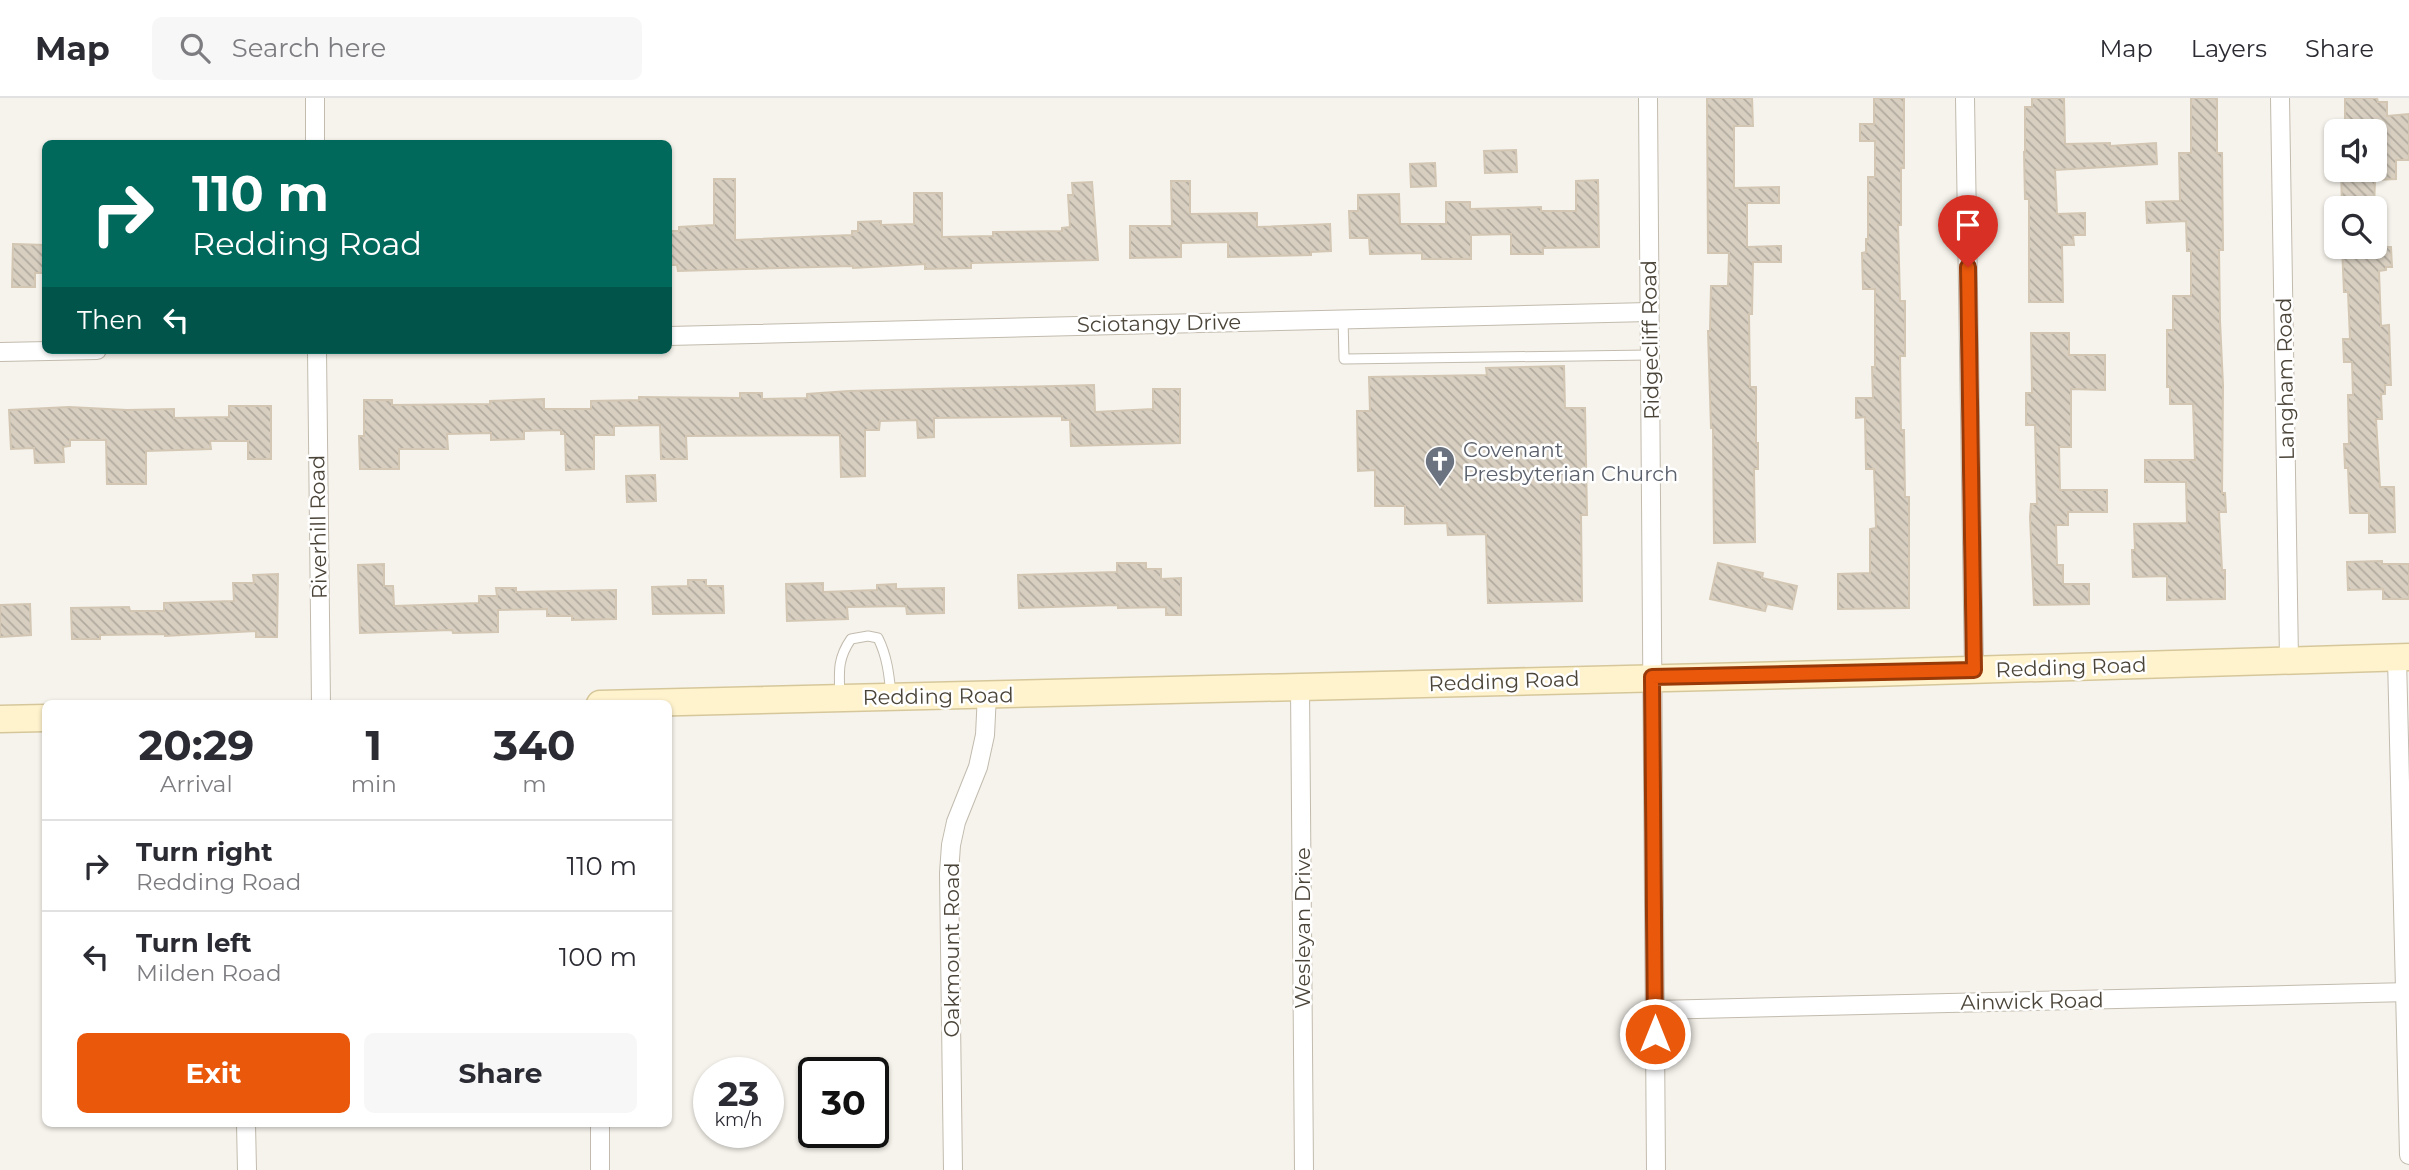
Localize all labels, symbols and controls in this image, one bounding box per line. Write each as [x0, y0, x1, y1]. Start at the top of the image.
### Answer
search box [152, 17, 642, 80]
text: Map [35, 28, 110, 68]
icon: search [176, 29, 214, 67]
text: Search here [232, 32, 386, 64]
text: Map [2099, 34, 2153, 63]
text: Layers [2191, 34, 2267, 63]
text: Share [2305, 34, 2374, 63]
map controls [2324, 119, 2387, 259]
button: sound [2324, 119, 2387, 182]
text: 110 m [192, 164, 329, 223]
icon: right [77, 168, 168, 259]
pin [1938, 195, 1998, 267]
button: search [2324, 196, 2387, 259]
icon: arrive [1949, 206, 1987, 244]
text: Redding Road [192, 224, 422, 263]
street label: Ridgecliff Road [1636, 260, 1664, 420]
street label: Langham Road [2271, 297, 2299, 461]
icon: left [157, 301, 195, 339]
text: Then [77, 304, 143, 336]
street label: Sciotangy Drive [1077, 309, 1241, 337]
place label: Covenant Presbyterian Church [1463, 437, 1678, 486]
church icon: Covenant Presbyterian Church [1423, 444, 1457, 488]
street label: Riverhill Road [304, 455, 332, 599]
street label: Redding Road [1995, 652, 2147, 682]
street label: Redding Road [1428, 666, 1580, 696]
street label: Redding Road [862, 682, 1014, 710]
text: 20:29 [138, 719, 254, 771]
text: 1 [366, 719, 382, 771]
text: 340 [493, 719, 576, 771]
text: Arrival [160, 770, 233, 798]
text: min [351, 770, 397, 798]
text: m [522, 770, 547, 798]
text: Turn right [136, 836, 272, 868]
icon: right [77, 847, 115, 885]
street label: Wesleyan Drive [1290, 847, 1315, 1009]
text: 110 m [567, 850, 637, 882]
street label: Oakmount Road [939, 862, 964, 1038]
text: Redding Road [136, 868, 301, 896]
text: Turn left [136, 927, 252, 959]
icon: left [77, 938, 115, 976]
text: 100 m [559, 941, 637, 973]
text: Milden Road [136, 959, 282, 987]
street label: Ainwick Road [1960, 987, 2104, 1015]
position arrow [1618, 997, 1692, 1071]
button: Exit [77, 1033, 350, 1113]
button: Share [364, 1033, 637, 1113]
speed limit sign: 30 [798, 1057, 889, 1148]
text: 23 [718, 1072, 759, 1115]
text: km/h [714, 1109, 763, 1131]

